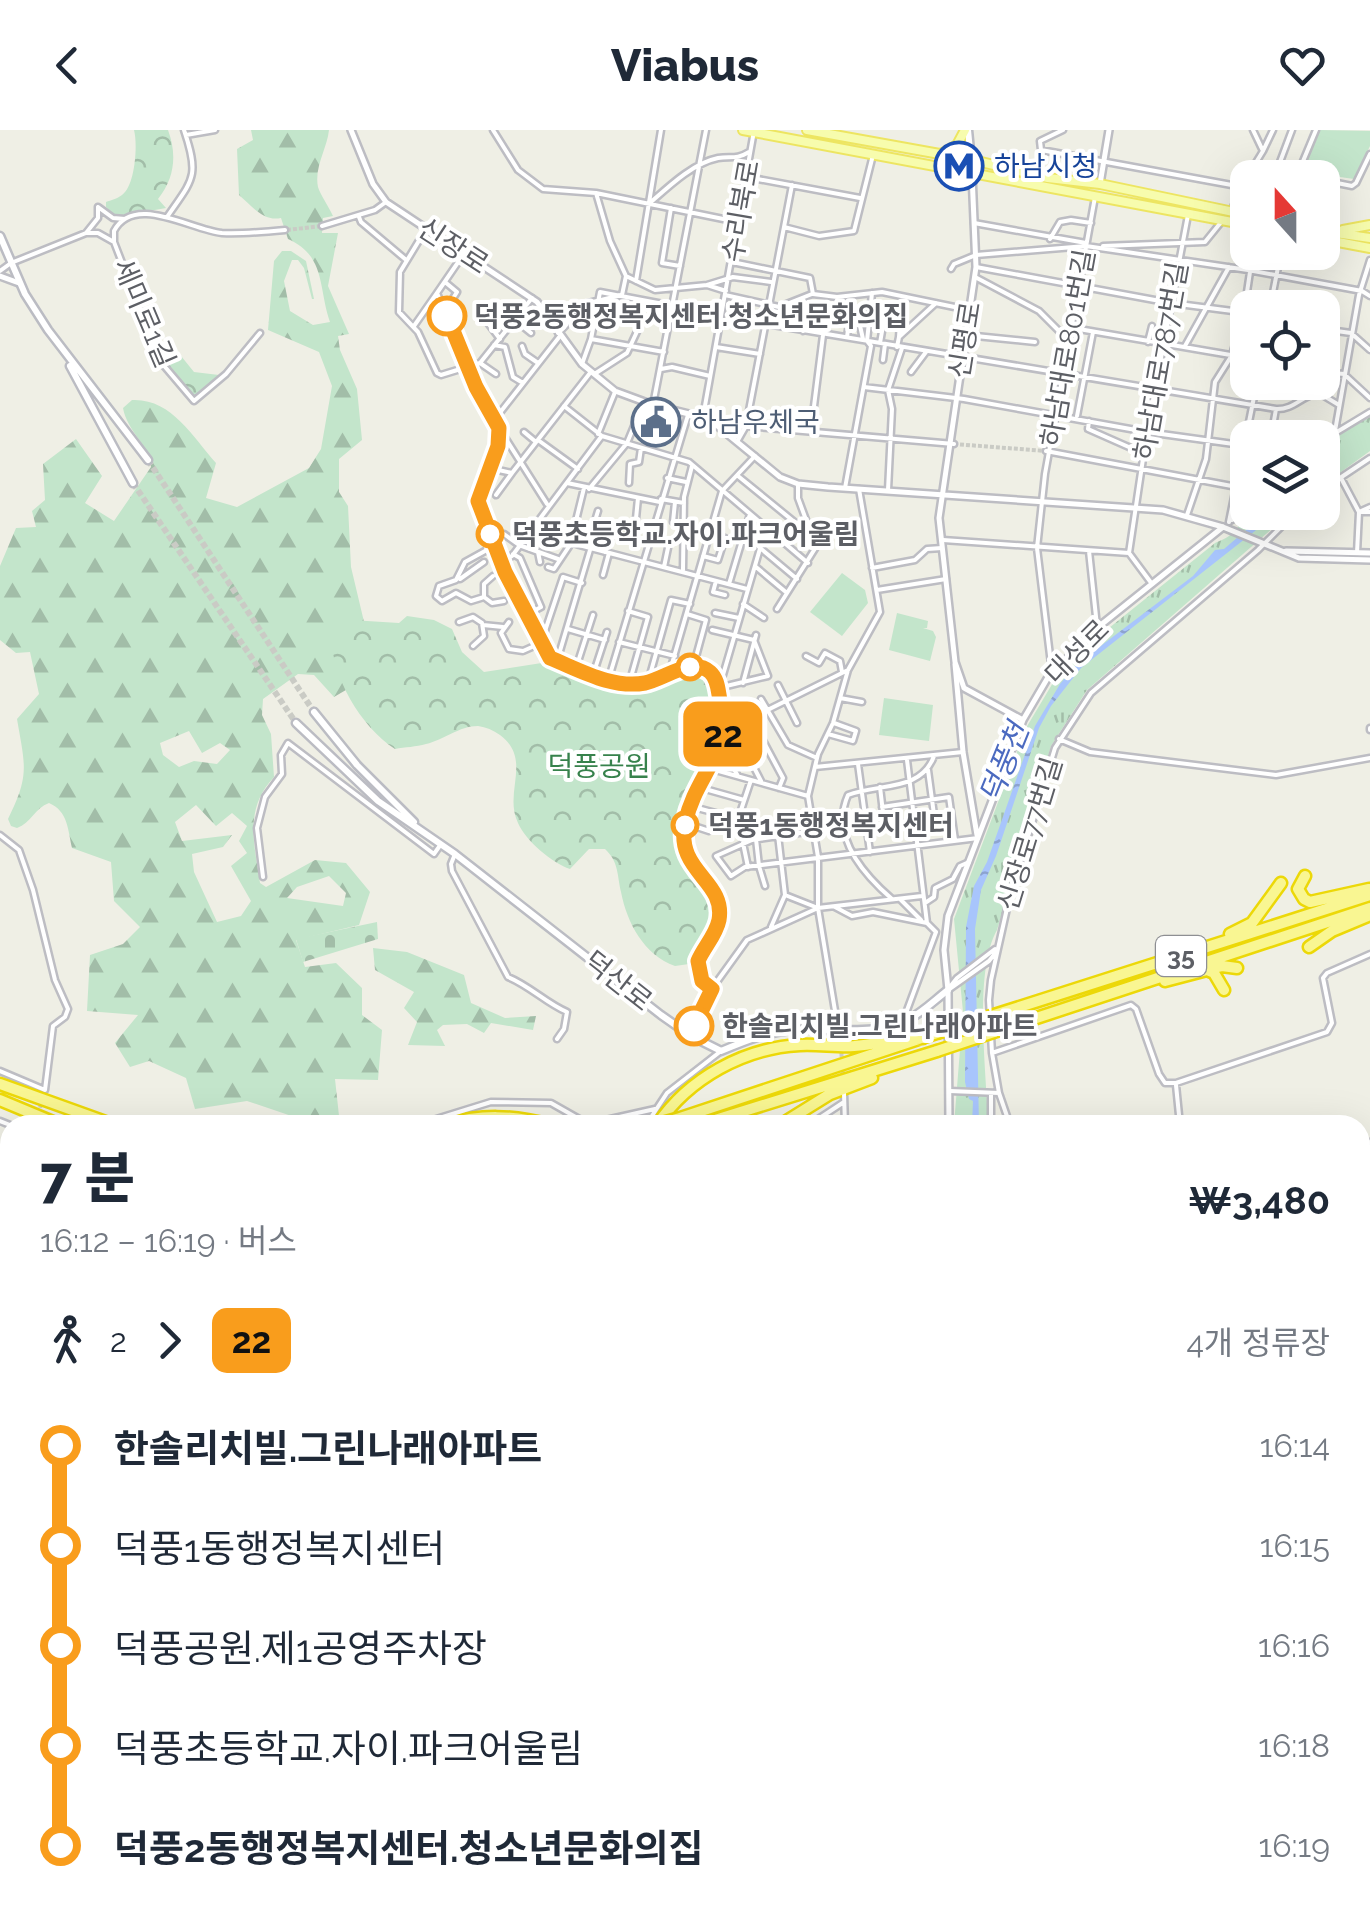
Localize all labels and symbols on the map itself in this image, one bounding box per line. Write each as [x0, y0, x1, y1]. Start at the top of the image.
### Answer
metro station icon: 하남시청 [933, 140, 985, 192]
place label: 하남시청 [994, 150, 1097, 183]
street label: 수리북로 [716, 157, 766, 265]
north arrow [1230, 160, 1340, 270]
street label: 신장로 [412, 211, 494, 281]
street label: 하남대로801번길 [1034, 247, 1102, 449]
street label: 세미로1길 [106, 254, 182, 372]
street label: 하남대로787번길 [1127, 259, 1195, 463]
marker: 덕풍2동행정복지센터.청소년문화의집 [428, 297, 466, 335]
street label: 신평로 [943, 299, 987, 381]
place label: 덕풍2동행정복지센터.청소년문화의집 [474, 300, 908, 333]
public building icon: 하남우체국 [630, 396, 682, 448]
place label: 하남우체국 [691, 406, 820, 439]
place label: 덕풍초등학교.자이.파크어울림 [512, 518, 859, 551]
marker: 덕풍초등학교.자이.파크어울림 [477, 521, 503, 547]
street label: 대성로 [1038, 613, 1116, 691]
unlabelled marker [677, 654, 703, 680]
line badge: 22 [678, 702, 768, 766]
water label: 덕풍천 [972, 715, 1037, 808]
park label: 덕풍공원 [547, 750, 651, 783]
street label: 신장로77번길 [991, 753, 1069, 915]
place label: 덕풍1동행정복지센터 [708, 809, 954, 842]
marker: 덕풍1동행정복지센터 [672, 812, 698, 838]
road number: 35 [1156, 936, 1206, 976]
street label: 덕산로 [577, 944, 659, 1018]
marker: 한솔리치빌.그린나래아파트 [675, 1007, 713, 1045]
place label: 한솔리치빌.그린나래아파트 [722, 1010, 1037, 1043]

